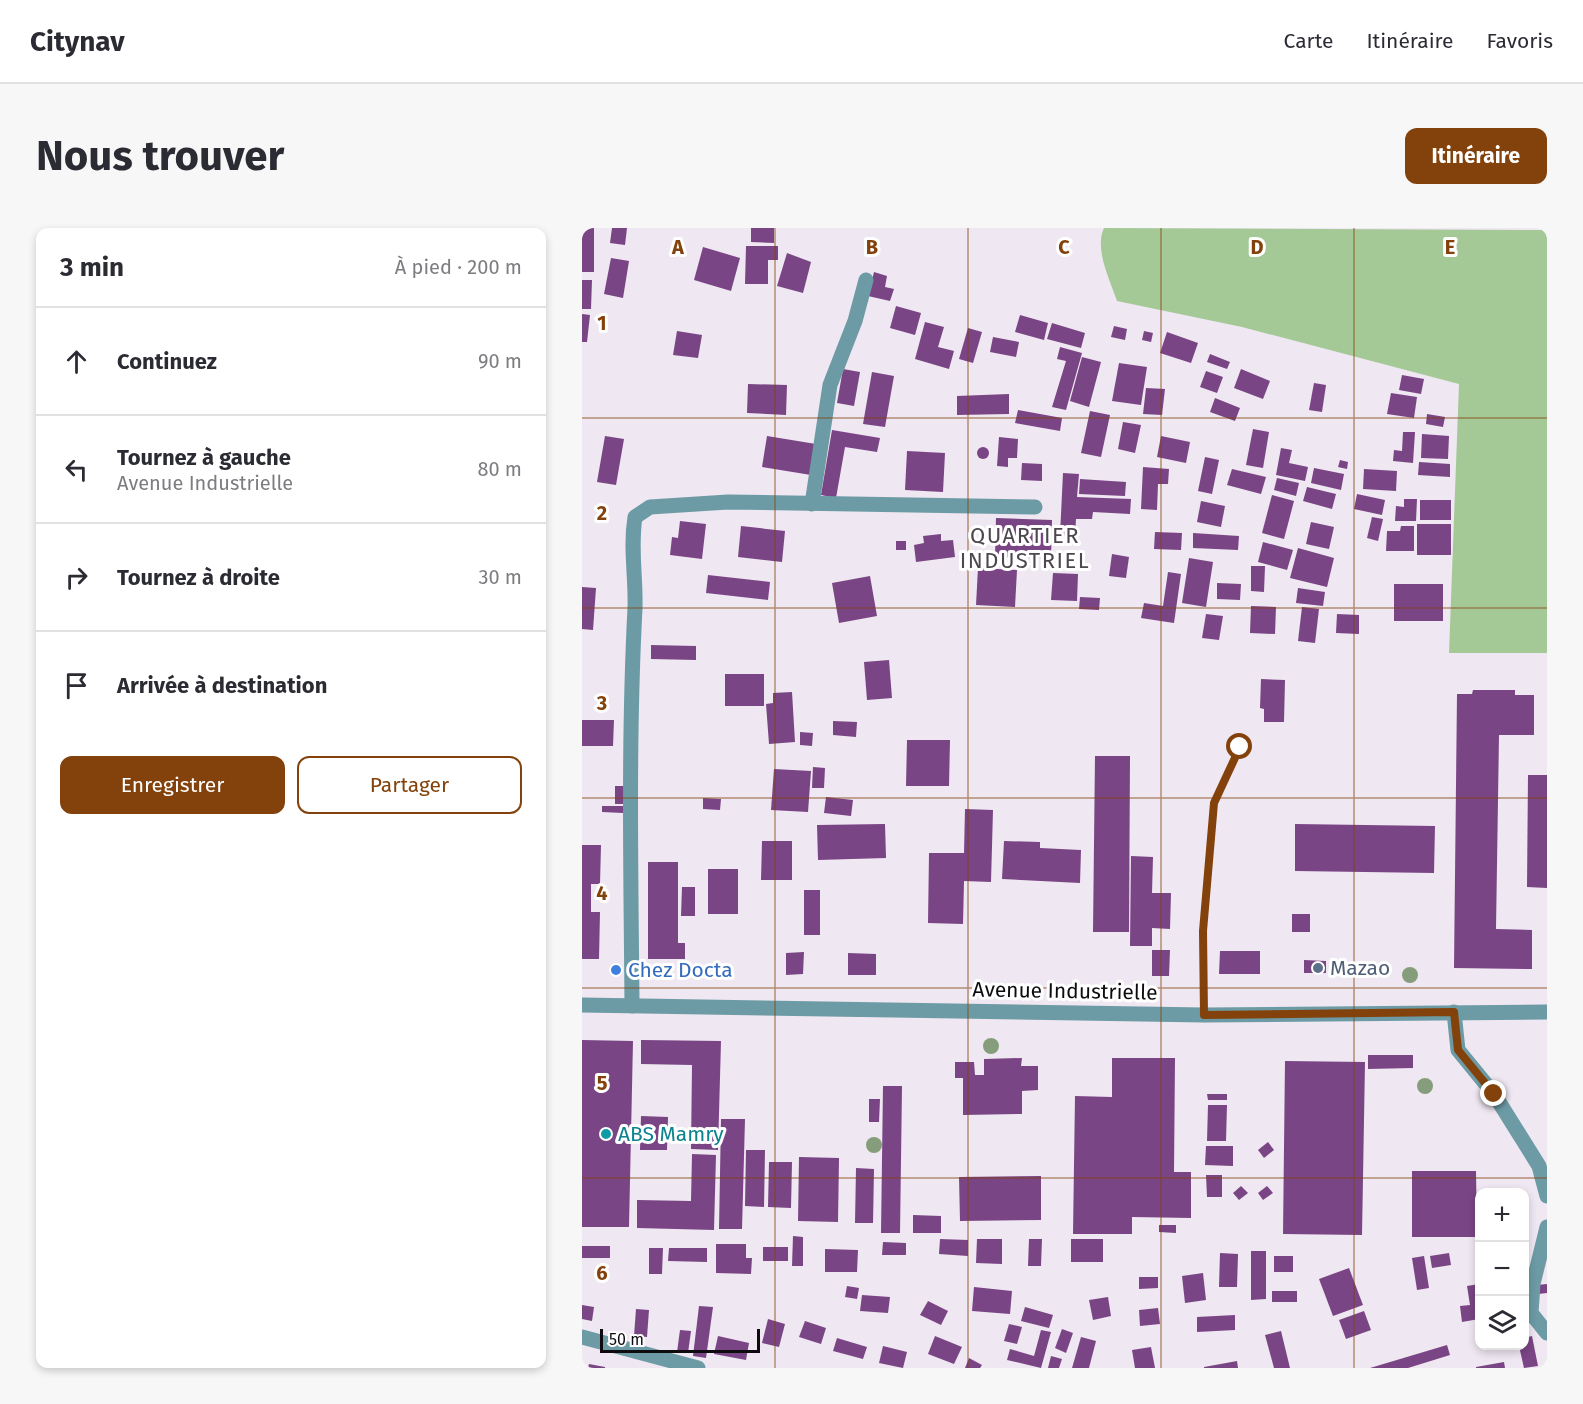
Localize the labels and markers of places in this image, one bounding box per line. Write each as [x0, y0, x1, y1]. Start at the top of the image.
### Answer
place label: Mazao [1330, 955, 1390, 981]
place label: Chez Docta [628, 957, 733, 983]
marker: Mazao [1311, 961, 1325, 975]
marker: Chez Docta [609, 963, 623, 977]
place label: ABS Mamry [618, 1121, 724, 1147]
marker: ABS Mamry [599, 1127, 613, 1141]

